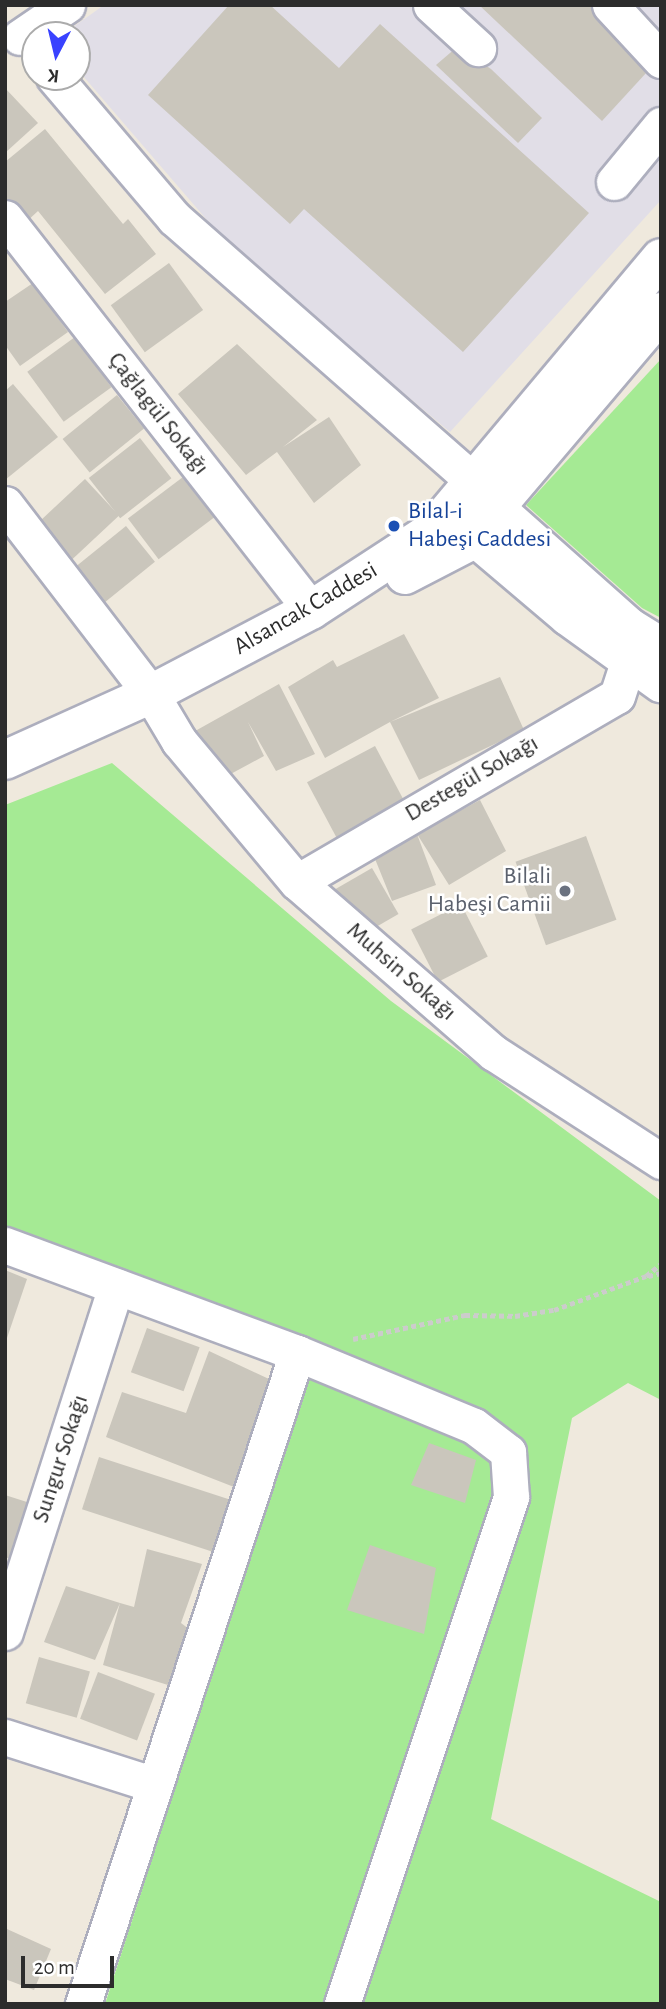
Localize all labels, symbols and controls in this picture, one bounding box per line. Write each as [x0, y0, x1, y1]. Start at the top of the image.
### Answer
north arrow [21, 21, 91, 91]
text: K [47, 65, 60, 85]
street label: Çağlagül Sokağı [101, 347, 215, 481]
place label: Bilal-i Habeşi Caddesi [408, 498, 551, 554]
marker: Bilal-i Habeşi Caddesi [386, 518, 402, 534]
street label: Alsancak Caddesi [229, 556, 383, 662]
street label: Destegül Sokağı [400, 729, 544, 829]
place label: Bilali Habeşi Camii [428, 863, 551, 919]
marker: Bilali Habeşi Camii [557, 883, 573, 899]
street label: Muhsin Sokağı [340, 917, 462, 1027]
street label: Sungur Sokağı [27, 1391, 95, 1527]
scale bar [24, 1942, 117, 1986]
text: 20 m [34, 1957, 75, 1978]

